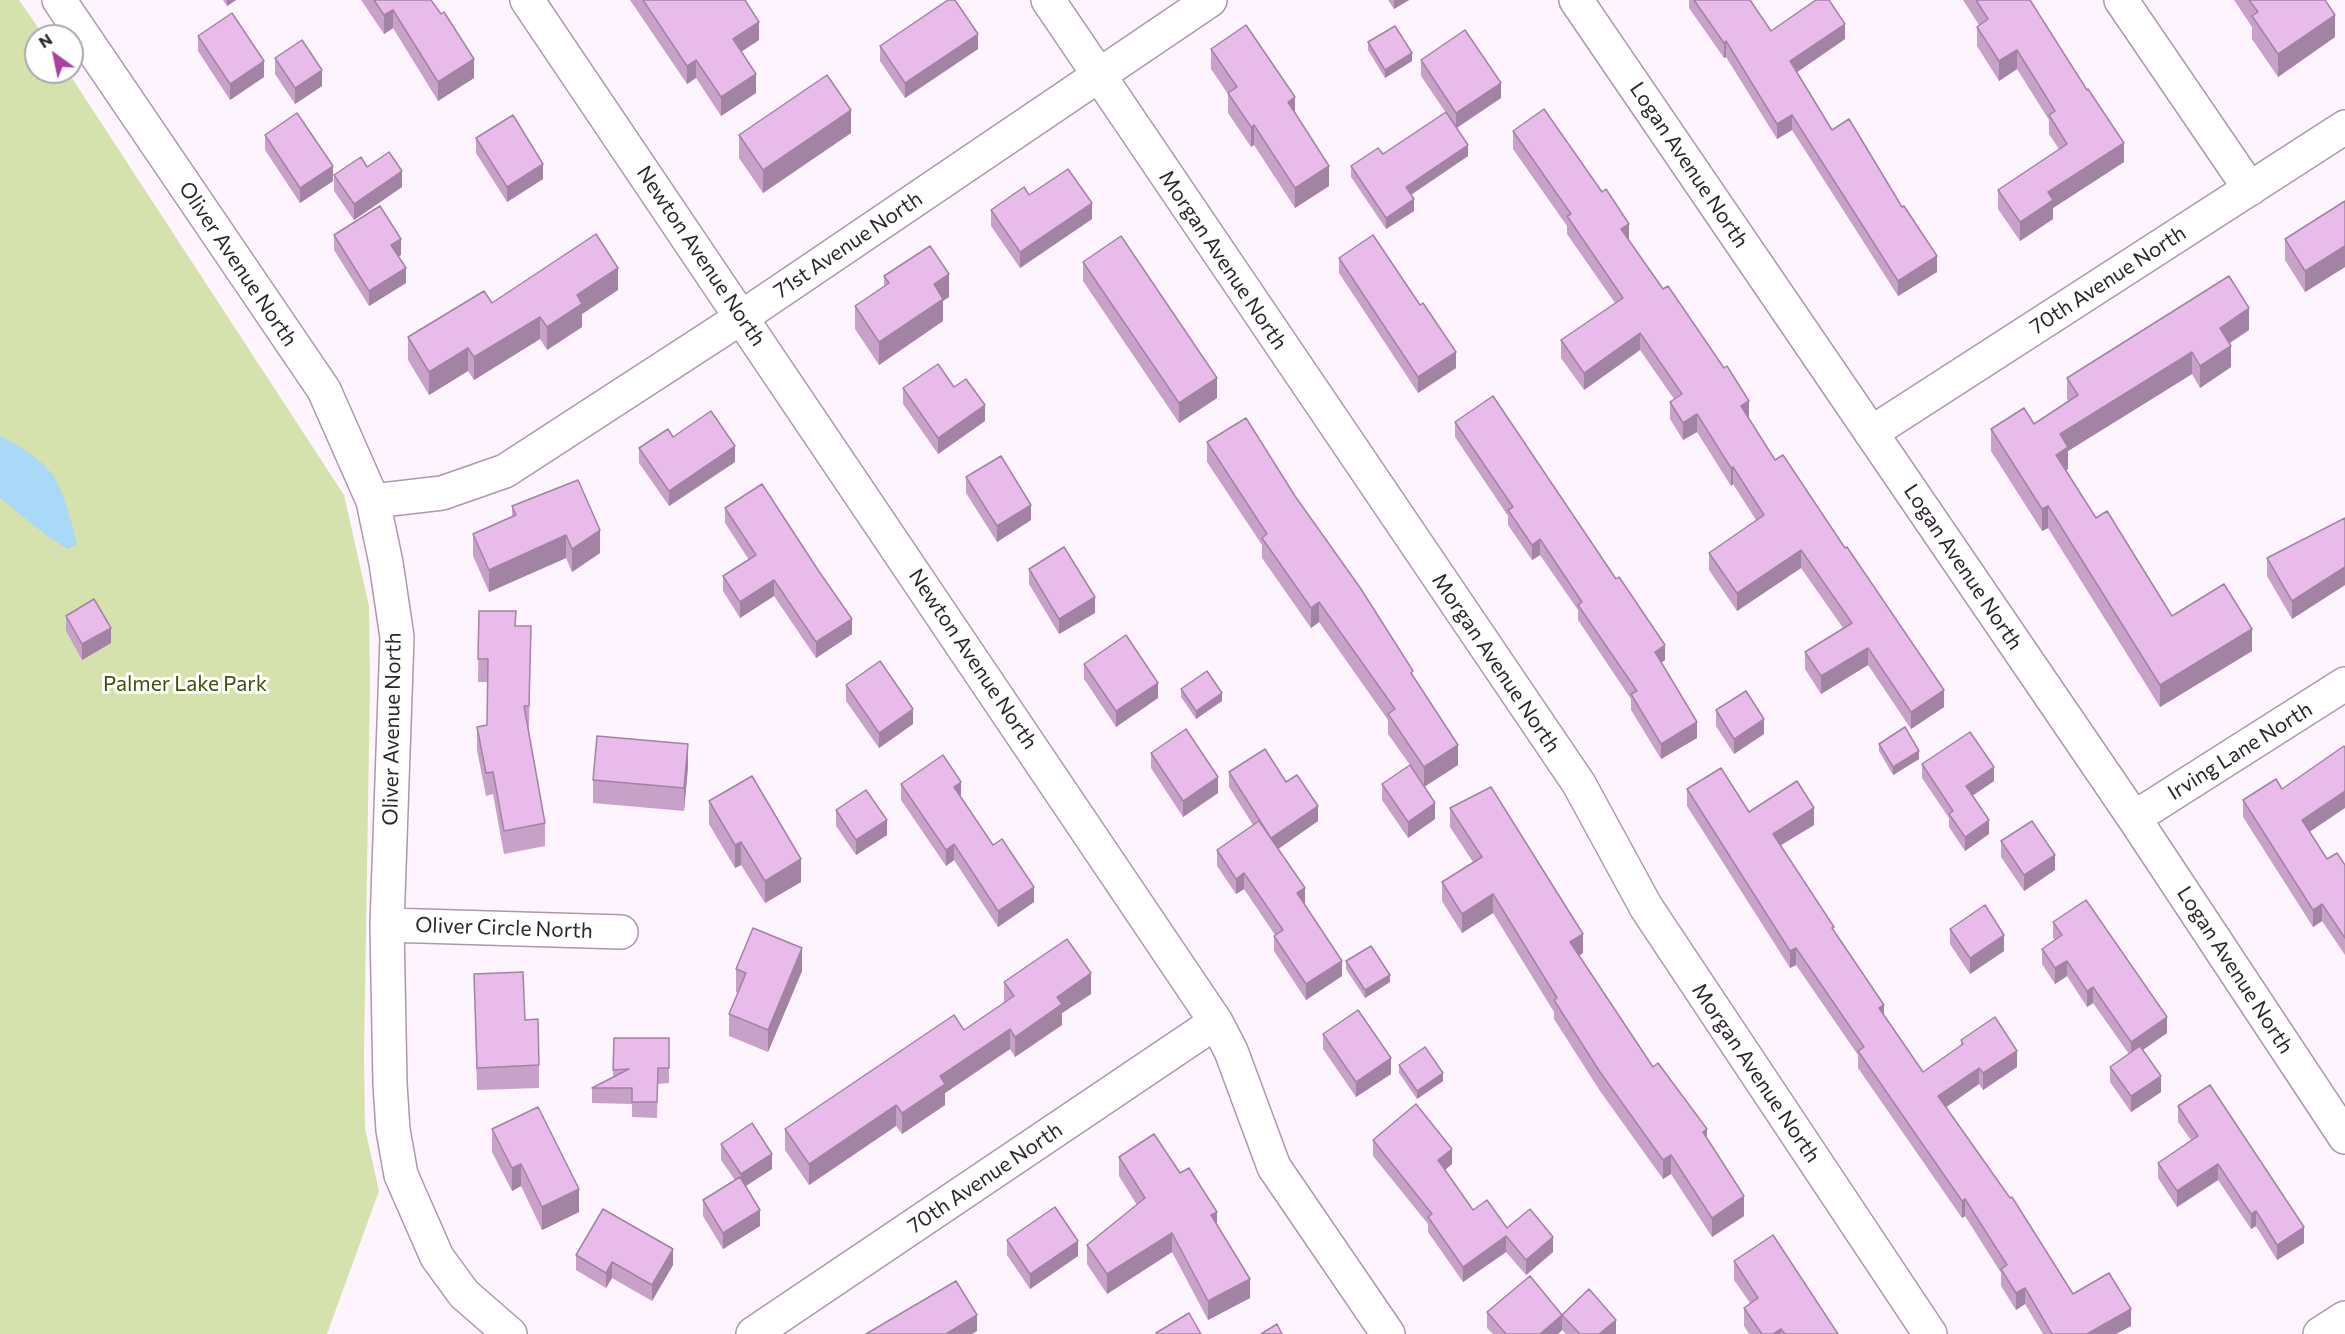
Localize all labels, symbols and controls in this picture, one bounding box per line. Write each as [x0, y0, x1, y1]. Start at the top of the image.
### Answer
north arrow [24, 24, 84, 84]
text: N [35, 29, 55, 51]
street label: Logan Avenue North [1624, 77, 1754, 253]
street label: Newton Avenue North [631, 161, 771, 351]
street label: Morgan Avenue North [1154, 166, 1292, 354]
street label: Oliver Avenue North [174, 177, 302, 351]
street label: 71st Avenue North [769, 186, 927, 304]
street label: 70th Avenue North [2025, 220, 2191, 340]
street label: Logan Avenue North [1898, 479, 2028, 655]
street label: Newton Avenue North [903, 564, 1043, 754]
street label: Morgan Avenue North [1427, 569, 1565, 757]
street label: Oliver Avenue North [378, 632, 406, 826]
park label: Palmer Lake Park [103, 671, 267, 697]
street label: Irving Lane North [2163, 696, 2317, 806]
street label: Logan Avenue North [2172, 882, 2298, 1058]
street label: Oliver Circle North [415, 912, 593, 944]
street label: Morgan Avenue North [1687, 979, 1825, 1167]
street label: 70th Avenue North [903, 1117, 1067, 1239]

